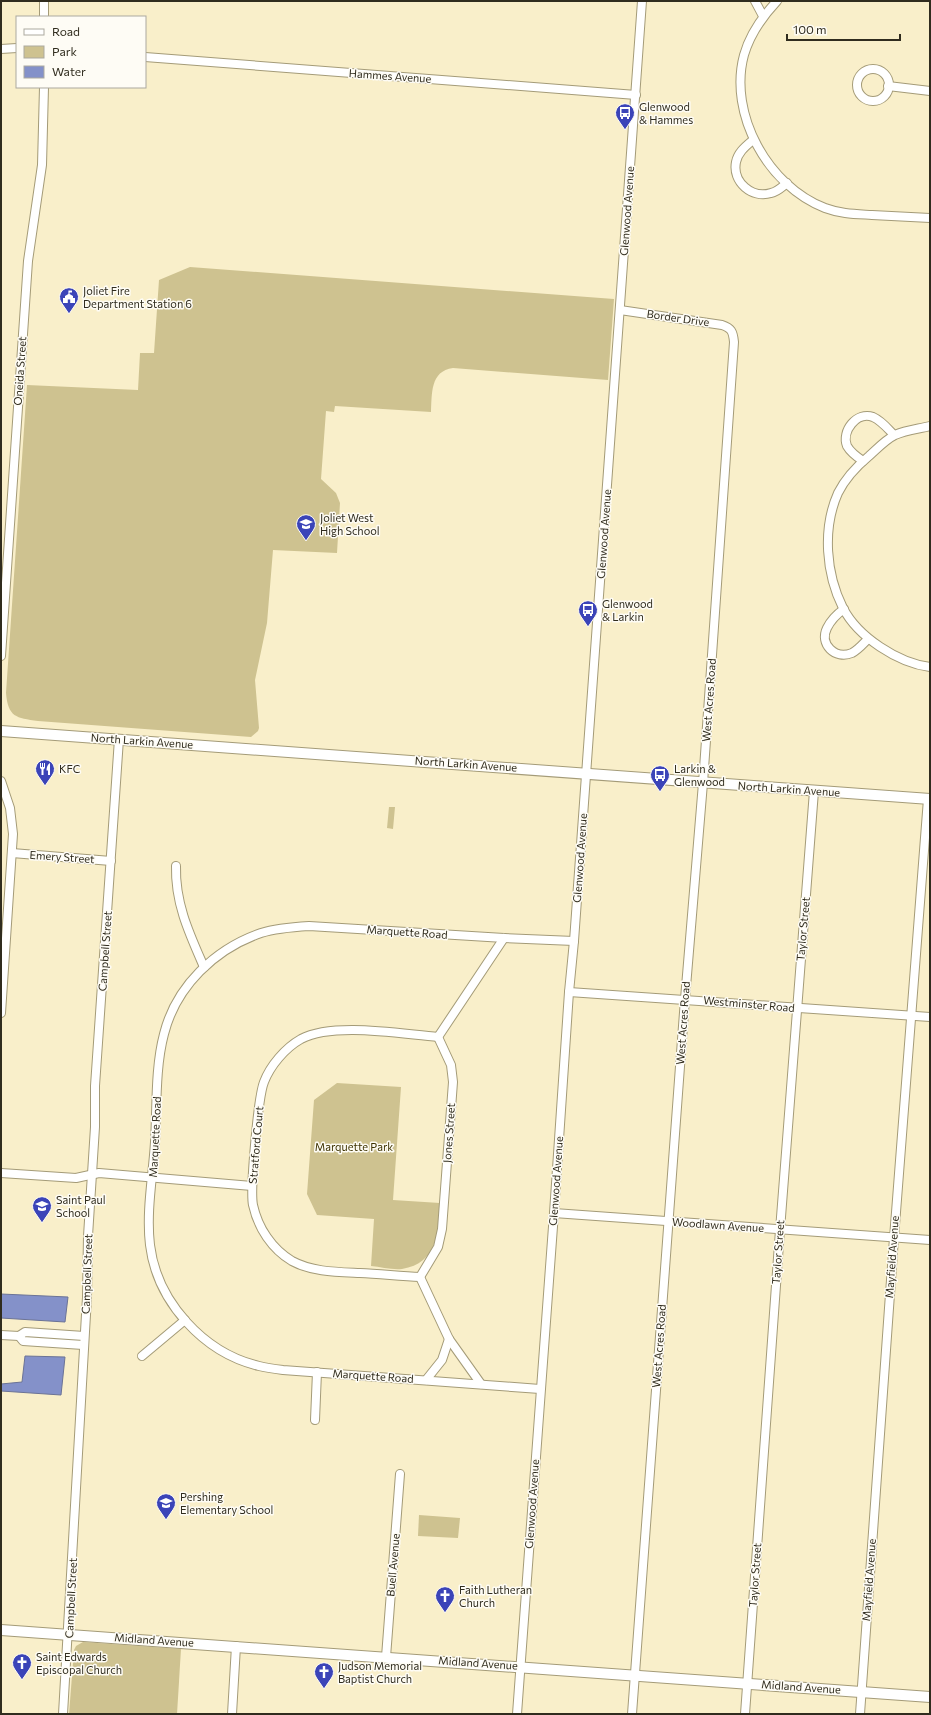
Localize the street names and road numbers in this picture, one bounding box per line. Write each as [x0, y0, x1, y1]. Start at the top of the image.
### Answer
street label: Hammes Avenue [348, 66, 432, 85]
street label: Glenwood Avenue [617, 166, 636, 256]
street label: Border Drive [646, 307, 710, 328]
street label: Oneida Street [11, 336, 28, 406]
street label: Glenwood Avenue [594, 489, 613, 579]
street label: West Acres Road [699, 658, 718, 742]
street label: North Larkin Avenue [90, 730, 194, 751]
street label: North Larkin Avenue [414, 753, 518, 774]
street label: North Larkin Avenue [737, 778, 841, 799]
street label: Glenwood Avenue [570, 813, 589, 903]
street label: Emery Street [29, 848, 96, 865]
street label: Taylor Street [793, 896, 812, 962]
street label: Campbell Street [95, 910, 114, 992]
street label: Marquette Road [366, 922, 448, 941]
street label: West Acres Road [673, 981, 692, 1065]
street label: Westminster Road [703, 993, 795, 1014]
street label: Marquette Road [146, 1096, 163, 1178]
street label: Jones Street [440, 1102, 458, 1163]
street label: Stratford Court [246, 1105, 265, 1184]
street label: Glenwood Avenue [546, 1136, 565, 1226]
street label: Woodlawn Avenue [672, 1215, 765, 1234]
street label: Mayfield Avenue [882, 1215, 901, 1299]
street label: Taylor Street [769, 1219, 786, 1285]
street label: Campbell Street [79, 1233, 94, 1314]
street label: West Acres Road [649, 1304, 668, 1388]
street label: Marquette Road [332, 1366, 414, 1385]
street label: Glenwood Avenue [522, 1459, 541, 1549]
street label: Buell Avenue [383, 1533, 402, 1597]
street label: Mayfield Avenue [859, 1538, 878, 1622]
street label: Taylor Street [746, 1542, 763, 1608]
street label: Campbell Street [62, 1557, 79, 1639]
street label: Midland Avenue [114, 1630, 194, 1649]
street label: Midland Avenue [438, 1653, 518, 1672]
street label: Midland Avenue [761, 1677, 841, 1696]

